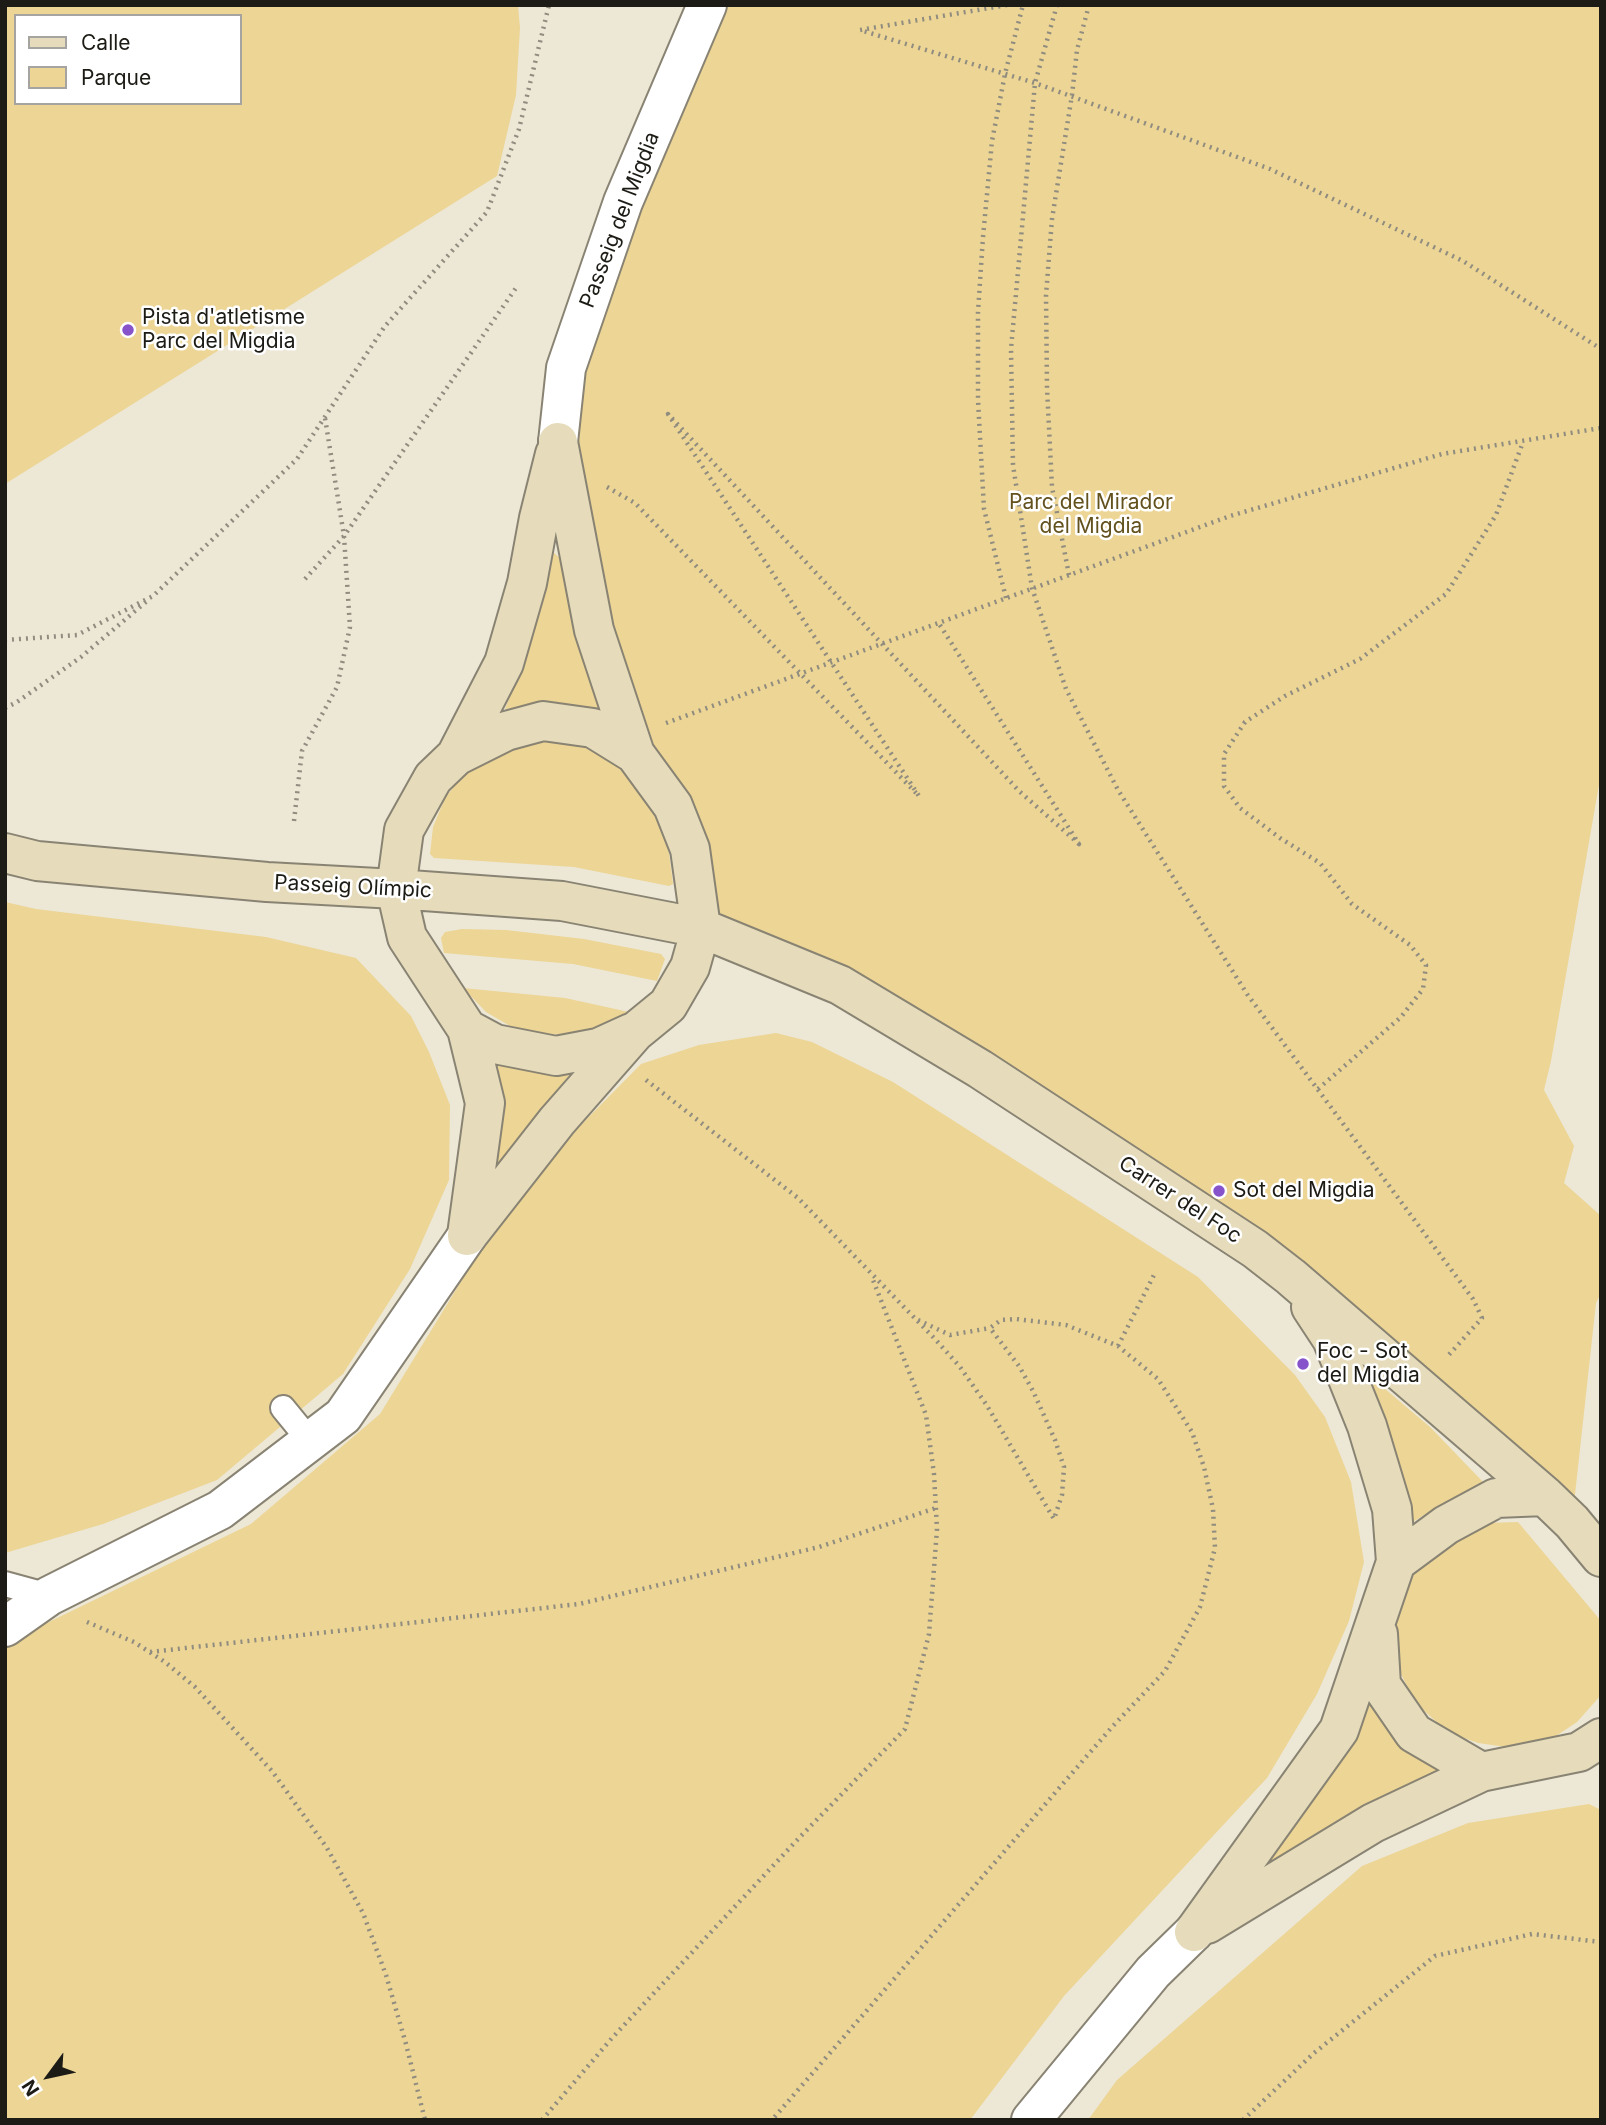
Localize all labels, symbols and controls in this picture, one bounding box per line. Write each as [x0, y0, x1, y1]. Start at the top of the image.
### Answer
legend [14, 14, 242, 105]
text: Calle [81, 30, 131, 55]
text: Parque [81, 65, 151, 90]
street label: Passeig del Migdia [575, 129, 665, 311]
place label: Pista d'atletisme Parc del Migdia [142, 305, 305, 355]
marker: Pista d'atletisme Parc del Migdia [120, 322, 136, 338]
park label: Parc del Mirador del Migdia [1009, 490, 1173, 540]
street label: Passeig Olímpic [273, 870, 433, 904]
street label: Carrer del Foc [1114, 1151, 1246, 1249]
place label: Sot del Migdia [1233, 1178, 1375, 1204]
marker: Sot del Migdia [1211, 1183, 1227, 1199]
place label: Foc - Sot del Migdia [1317, 1339, 1420, 1389]
marker: Foc - Sot del Migdia [1295, 1356, 1311, 1372]
north arrow [14, 2041, 84, 2111]
text: N [17, 2075, 45, 2100]

